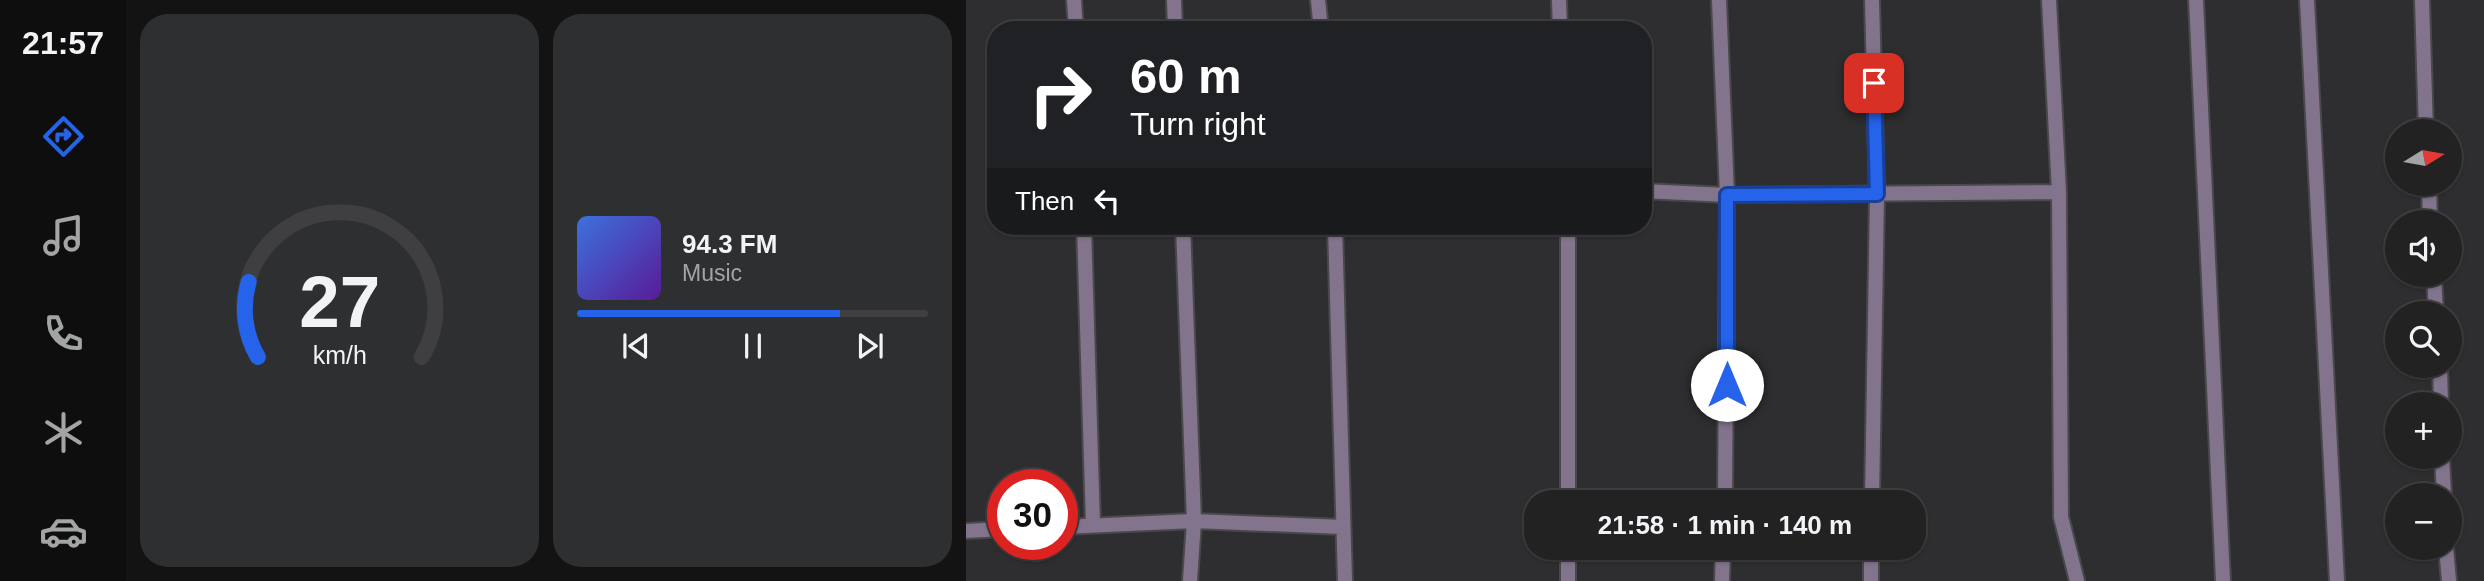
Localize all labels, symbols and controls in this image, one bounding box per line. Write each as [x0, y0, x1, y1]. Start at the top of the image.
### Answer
text: 21:57 [22, 25, 104, 61]
icon: right [1015, 49, 1106, 140]
text: 60 m [1130, 49, 1242, 103]
pin [1844, 53, 1904, 113]
icon: arrive [1855, 64, 1893, 102]
text: Turn right [1130, 106, 1266, 142]
icon: directions [39, 112, 88, 161]
north arrow [2385, 119, 2462, 196]
map controls [2385, 119, 2462, 560]
icon: left [1088, 182, 1126, 220]
text: Then [1015, 186, 1074, 216]
button: sound [2385, 210, 2462, 287]
icon: music [39, 211, 88, 260]
text: 94.3 FM [682, 229, 777, 259]
text: Music [682, 260, 742, 286]
text: 27 [299, 261, 380, 342]
button: search [2385, 301, 2462, 378]
icon: phone [39, 309, 88, 358]
icon: previous [617, 327, 655, 365]
icon: pause [734, 327, 772, 365]
icon: next [851, 327, 889, 365]
text: km/h [312, 340, 367, 368]
position arrow [1690, 348, 1764, 422]
button: + [2385, 392, 2462, 469]
icon: climate [39, 408, 88, 457]
speed limit sign: 30 [987, 469, 1078, 560]
button: − [2385, 483, 2462, 560]
icon: car [39, 507, 88, 556]
text: 21:58 · 1 min · 140 m [1598, 510, 1852, 540]

